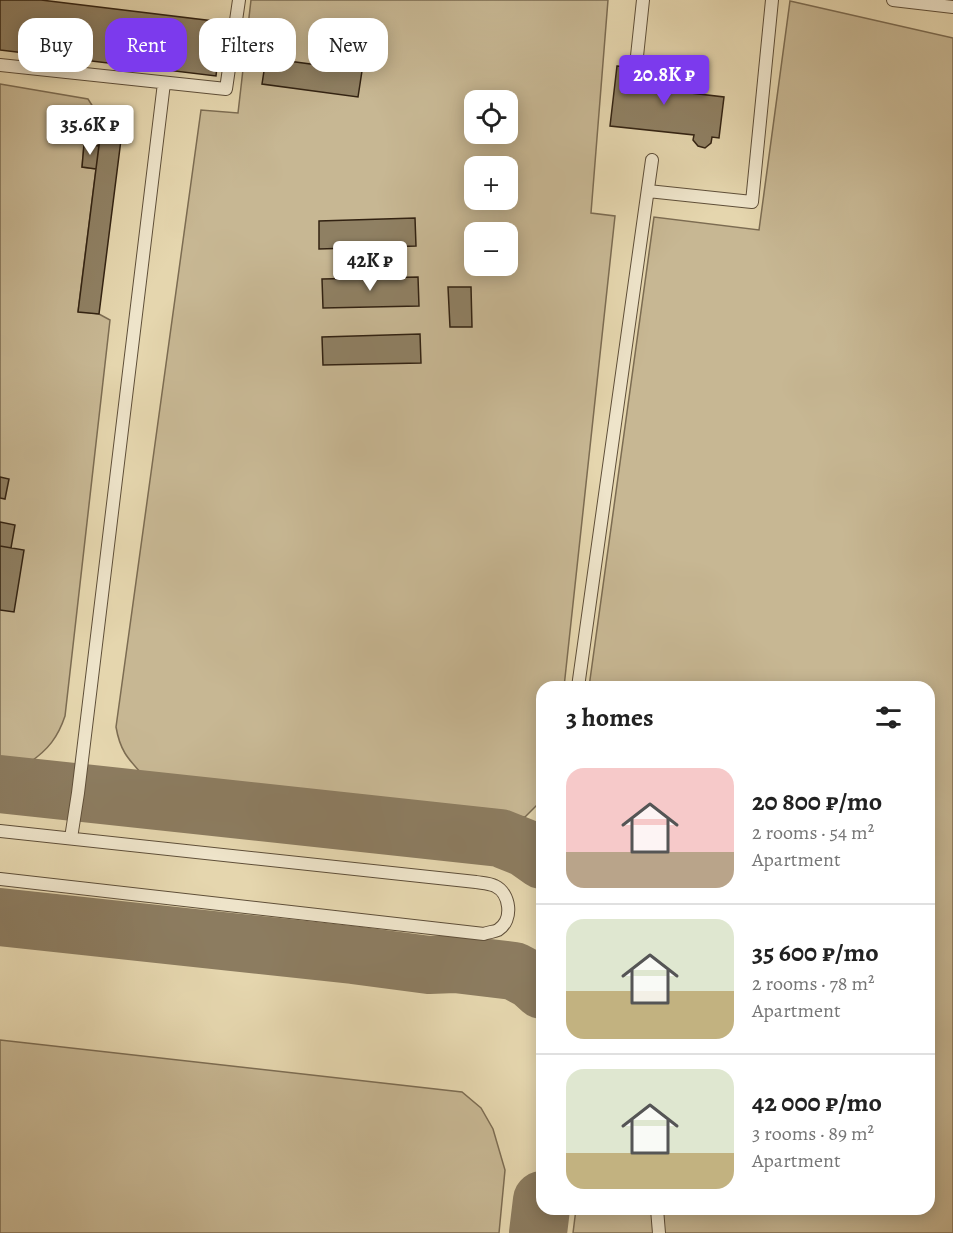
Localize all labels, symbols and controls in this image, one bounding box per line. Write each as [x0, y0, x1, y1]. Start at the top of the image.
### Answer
chip: Buy [18, 18, 93, 72]
chip: Rent [105, 18, 187, 72]
chip: Filters [199, 18, 296, 72]
chip: New [308, 18, 388, 72]
pin: 20.8K ₽ [609, 55, 719, 106]
text: 20.8K ₽ [633, 61, 695, 88]
map controls [464, 90, 518, 276]
button: locate [464, 90, 518, 144]
pin: 35.6K ₽ [35, 105, 145, 156]
text: 35.6K ₽ [61, 111, 119, 138]
button: + [464, 156, 518, 210]
button: − [464, 222, 518, 276]
pin: 42K ₽ [328, 241, 412, 292]
text: 42K ₽ [347, 247, 393, 274]
text: 3 homes [566, 700, 654, 735]
icon: filters [872, 701, 905, 734]
text: 20 800 ₽/mo [752, 784, 882, 819]
icon: home [614, 792, 686, 864]
text: 2 rooms · 54 m² [752, 819, 874, 846]
text: Apartment [752, 846, 841, 873]
text: 35 600 ₽/mo [752, 935, 879, 970]
icon: home [614, 943, 686, 1015]
text: 2 rooms · 78 m² [752, 970, 875, 997]
text: Apartment [752, 997, 841, 1024]
text: 42 000 ₽/mo [752, 1085, 882, 1120]
icon: home [614, 1093, 686, 1165]
text: 3 rooms · 89 m² [752, 1120, 874, 1147]
text: Apartment [752, 1147, 841, 1174]

